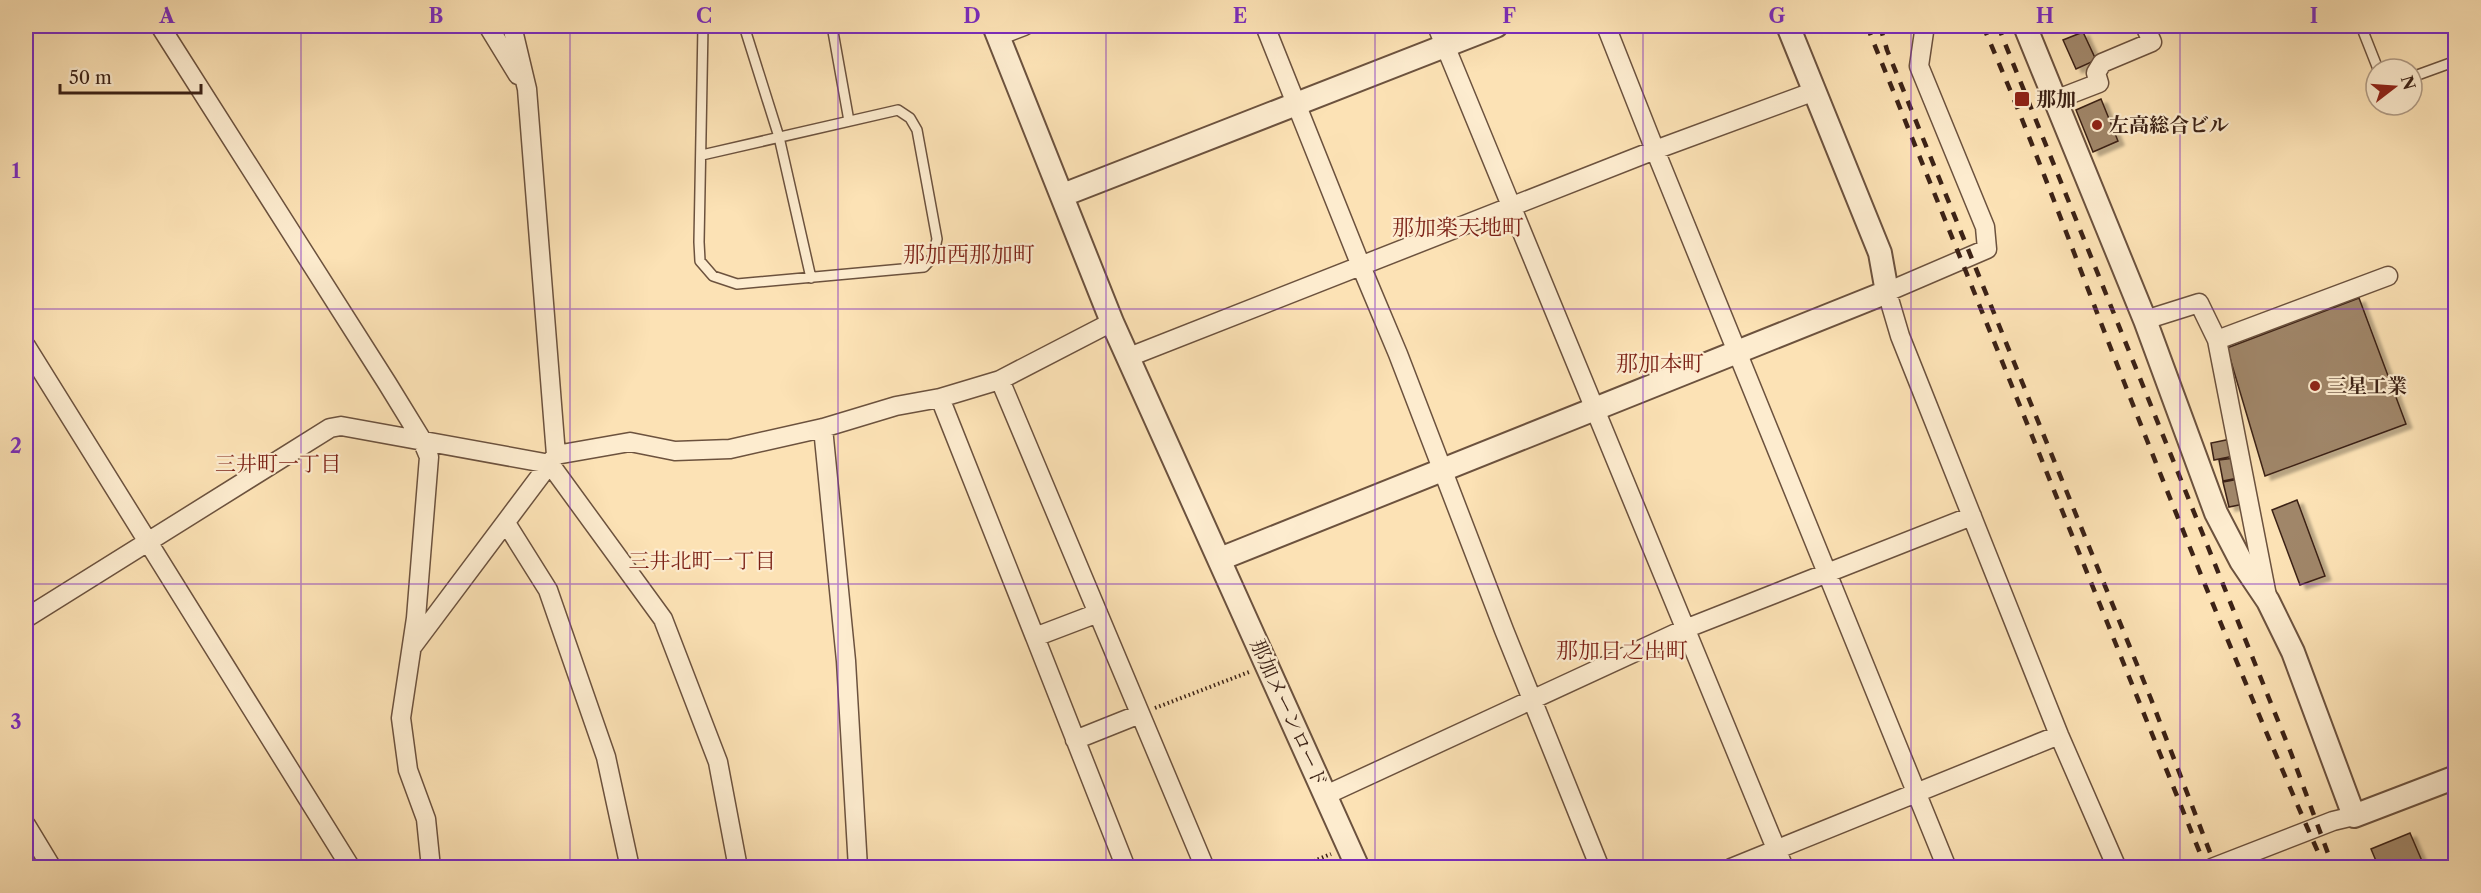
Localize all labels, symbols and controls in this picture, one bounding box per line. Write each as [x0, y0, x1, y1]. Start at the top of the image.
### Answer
text: A [158, 4, 175, 28]
text: B [429, 4, 444, 28]
text: C [696, 4, 712, 28]
text: D [963, 4, 981, 28]
text: E [1233, 4, 1247, 28]
text: F [1502, 4, 1516, 28]
text: G [1769, 4, 1786, 28]
text: H [2036, 4, 2054, 28]
text: I [2310, 4, 2318, 28]
scale bar [60, 57, 201, 95]
north arrow [2364, 57, 2424, 117]
text: 50 m [69, 67, 112, 89]
text: N [2397, 73, 2420, 92]
place label: 那加 [2036, 87, 2076, 111]
marker: 那加 [2013, 90, 2031, 108]
place label: 左高総合ビル [2109, 113, 2229, 137]
marker: 左高総合ビル [2090, 118, 2104, 132]
text: 1 [12, 159, 21, 183]
district label: 那加楽天地町 [1392, 214, 1524, 241]
district label: 那加西那加町 [903, 241, 1035, 268]
district label: 那加本町 [1616, 350, 1704, 377]
place label: 三星工業 [2327, 374, 2407, 398]
marker: 三星工業 [2308, 379, 2322, 393]
text: 2 [10, 434, 22, 458]
district label: 三井町一丁目 [215, 451, 341, 476]
district label: 三井北町一丁目 [629, 548, 776, 573]
street label: 那加メーンロード [1246, 635, 1332, 791]
district label: 那加日之出町 [1556, 637, 1688, 664]
text: 3 [10, 710, 22, 734]

